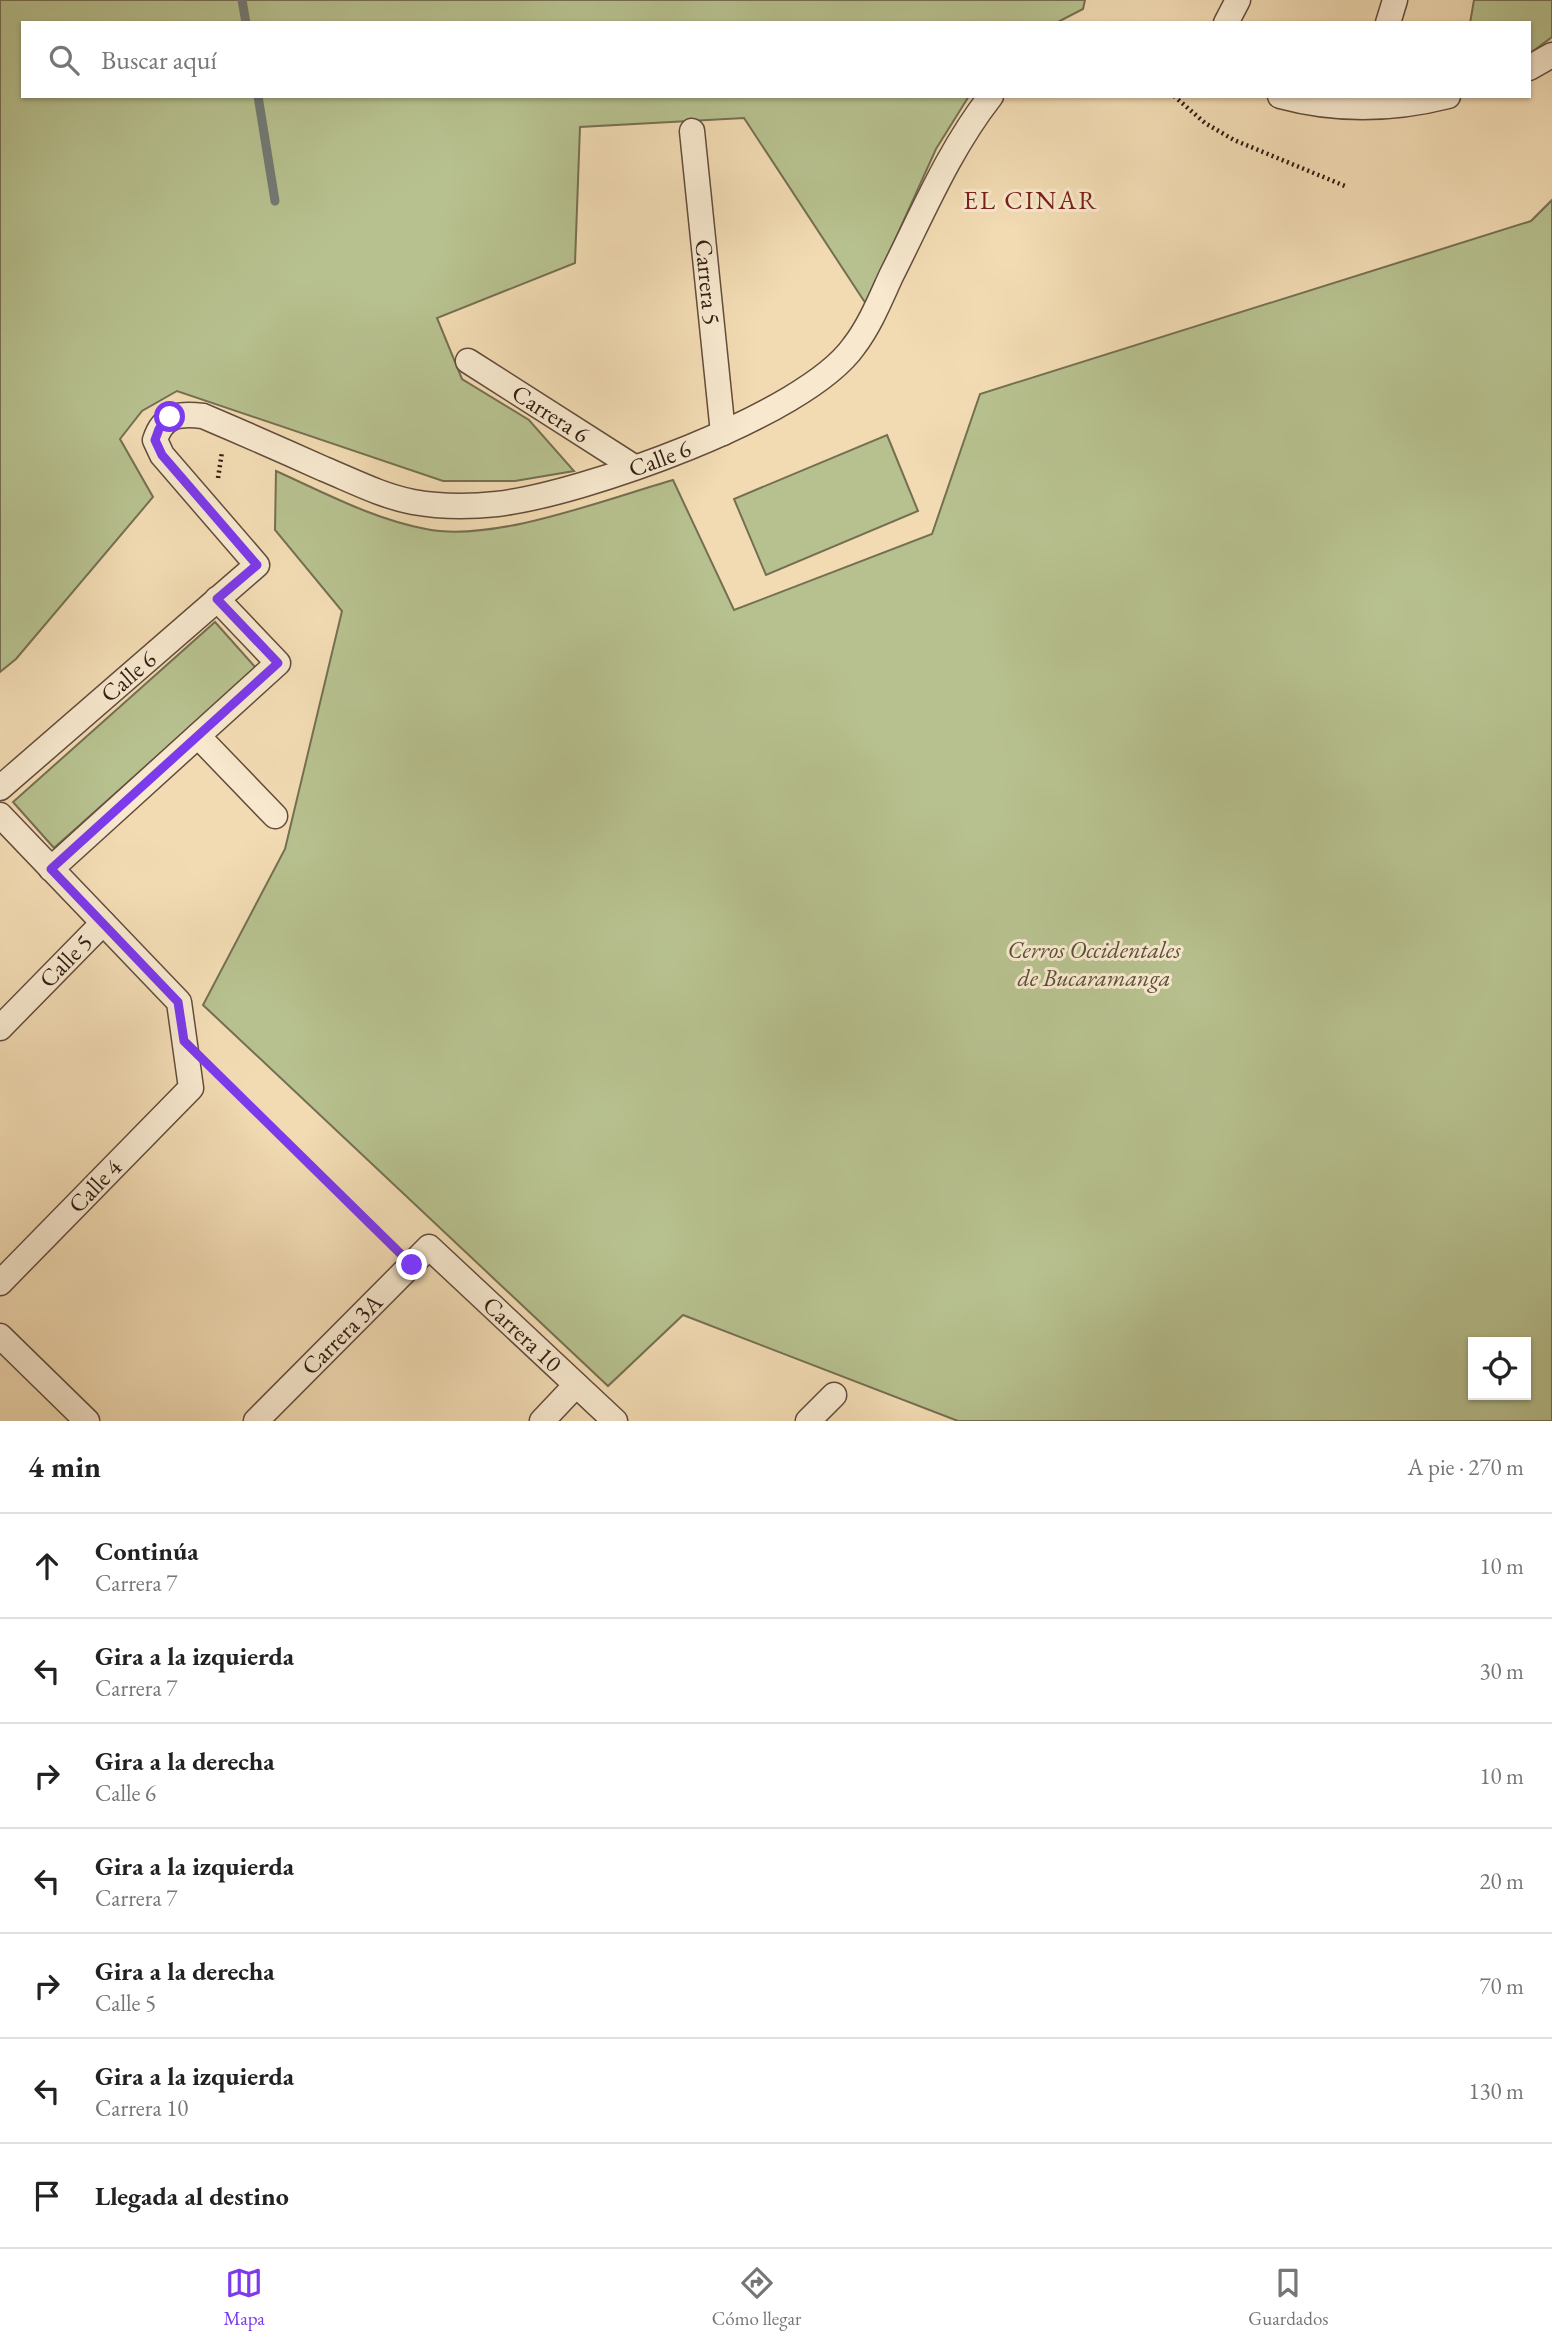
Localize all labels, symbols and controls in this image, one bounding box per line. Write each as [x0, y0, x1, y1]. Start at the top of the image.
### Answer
search box [21, 21, 1531, 98]
icon: search [45, 41, 83, 79]
text: Buscar aquí [101, 43, 217, 77]
district label: EL CINAR [963, 183, 1099, 217]
street label: Carrera 5 [688, 238, 728, 327]
street label: Carrera 6 [506, 377, 595, 450]
route start [154, 401, 185, 432]
street label: Calle 6 [624, 432, 695, 484]
street label: Calle 6 [94, 644, 162, 709]
street label: Calle 5 [32, 927, 99, 994]
park label: Cerros Occidentales de Bucaramanga [1007, 934, 1181, 993]
street label: Calle 4 [61, 1152, 128, 1219]
route end [396, 1249, 427, 1280]
street label: Carrera 3A [294, 1287, 389, 1381]
street label: Carrera 10 [476, 1289, 569, 1378]
map controls [1468, 1337, 1531, 1400]
button: locate [1468, 1337, 1531, 1400]
text: 4 min [28, 1447, 101, 1486]
text: A pie · 270 m [1408, 1452, 1524, 1482]
text: Continúa [95, 1534, 199, 1568]
icon: ahead [28, 1547, 66, 1585]
text: 10 m [1479, 1551, 1524, 1581]
text: Carrera 7 [95, 1568, 177, 1598]
text: Gira a la izquierda [95, 1639, 294, 1673]
icon: left [28, 1652, 66, 1690]
text: 30 m [1479, 1656, 1524, 1686]
text: Carrera 7 [95, 1673, 177, 1703]
text: Gira a la derecha [95, 1744, 275, 1778]
icon: right [28, 1757, 66, 1795]
text: 10 m [1479, 1761, 1524, 1791]
text: Calle 6 [95, 1778, 156, 1808]
text: Gira a la izquierda [95, 1849, 294, 1883]
icon: left [28, 1862, 66, 1900]
text: 20 m [1479, 1866, 1524, 1896]
text: Carrera 7 [95, 1883, 177, 1913]
text: Gira a la derecha [95, 1954, 275, 1988]
icon: right [28, 1967, 66, 2005]
text: 70 m [1479, 1971, 1524, 2001]
text: Calle 5 [95, 1988, 156, 2018]
text: Gira a la izquierda [95, 2059, 294, 2093]
icon: left [28, 2072, 66, 2110]
text: 130 m [1468, 2076, 1524, 2106]
text: Carrera 10 [95, 2093, 188, 2123]
icon: arrive [28, 2177, 66, 2215]
text: Llegada al destino [95, 2179, 289, 2213]
tab: Mapa [223, 2264, 265, 2331]
tab: Cómo llegar [712, 2264, 801, 2331]
tab: Guardados [1248, 2264, 1329, 2331]

